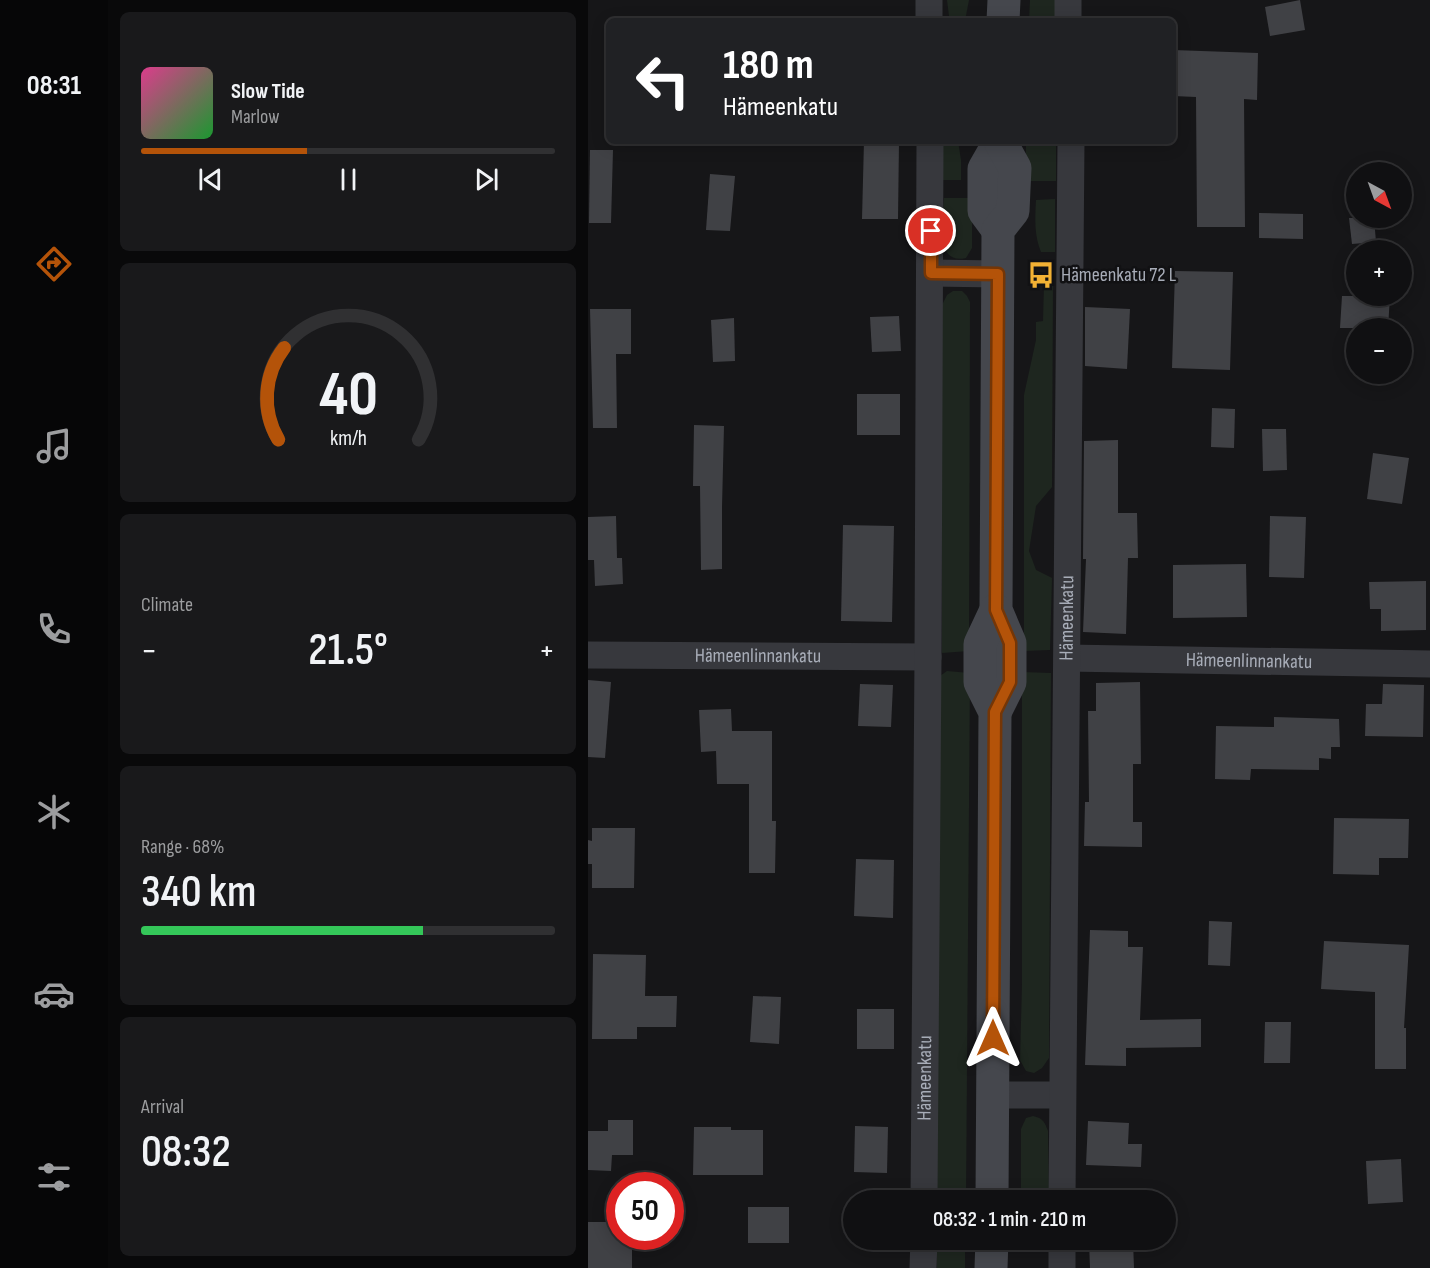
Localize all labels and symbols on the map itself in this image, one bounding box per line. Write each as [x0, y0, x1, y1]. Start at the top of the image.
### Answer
north arrow [1346, 162, 1412, 228]
pin [905, 205, 956, 256]
bus stop icon: Hämeenkatu 72 L [1026, 260, 1056, 290]
place label: Hämeenkatu 72 L [1061, 263, 1177, 287]
street label: Hämeenkatu [1055, 575, 1079, 661]
street label: Hämeenlinnankatu [695, 644, 821, 668]
street label: Hämeenlinnankatu [1186, 648, 1312, 674]
position arrow [961, 1006, 1025, 1070]
street label: Hämeenkatu [913, 1035, 937, 1121]
speed limit sign: 50 [606, 1172, 684, 1250]

